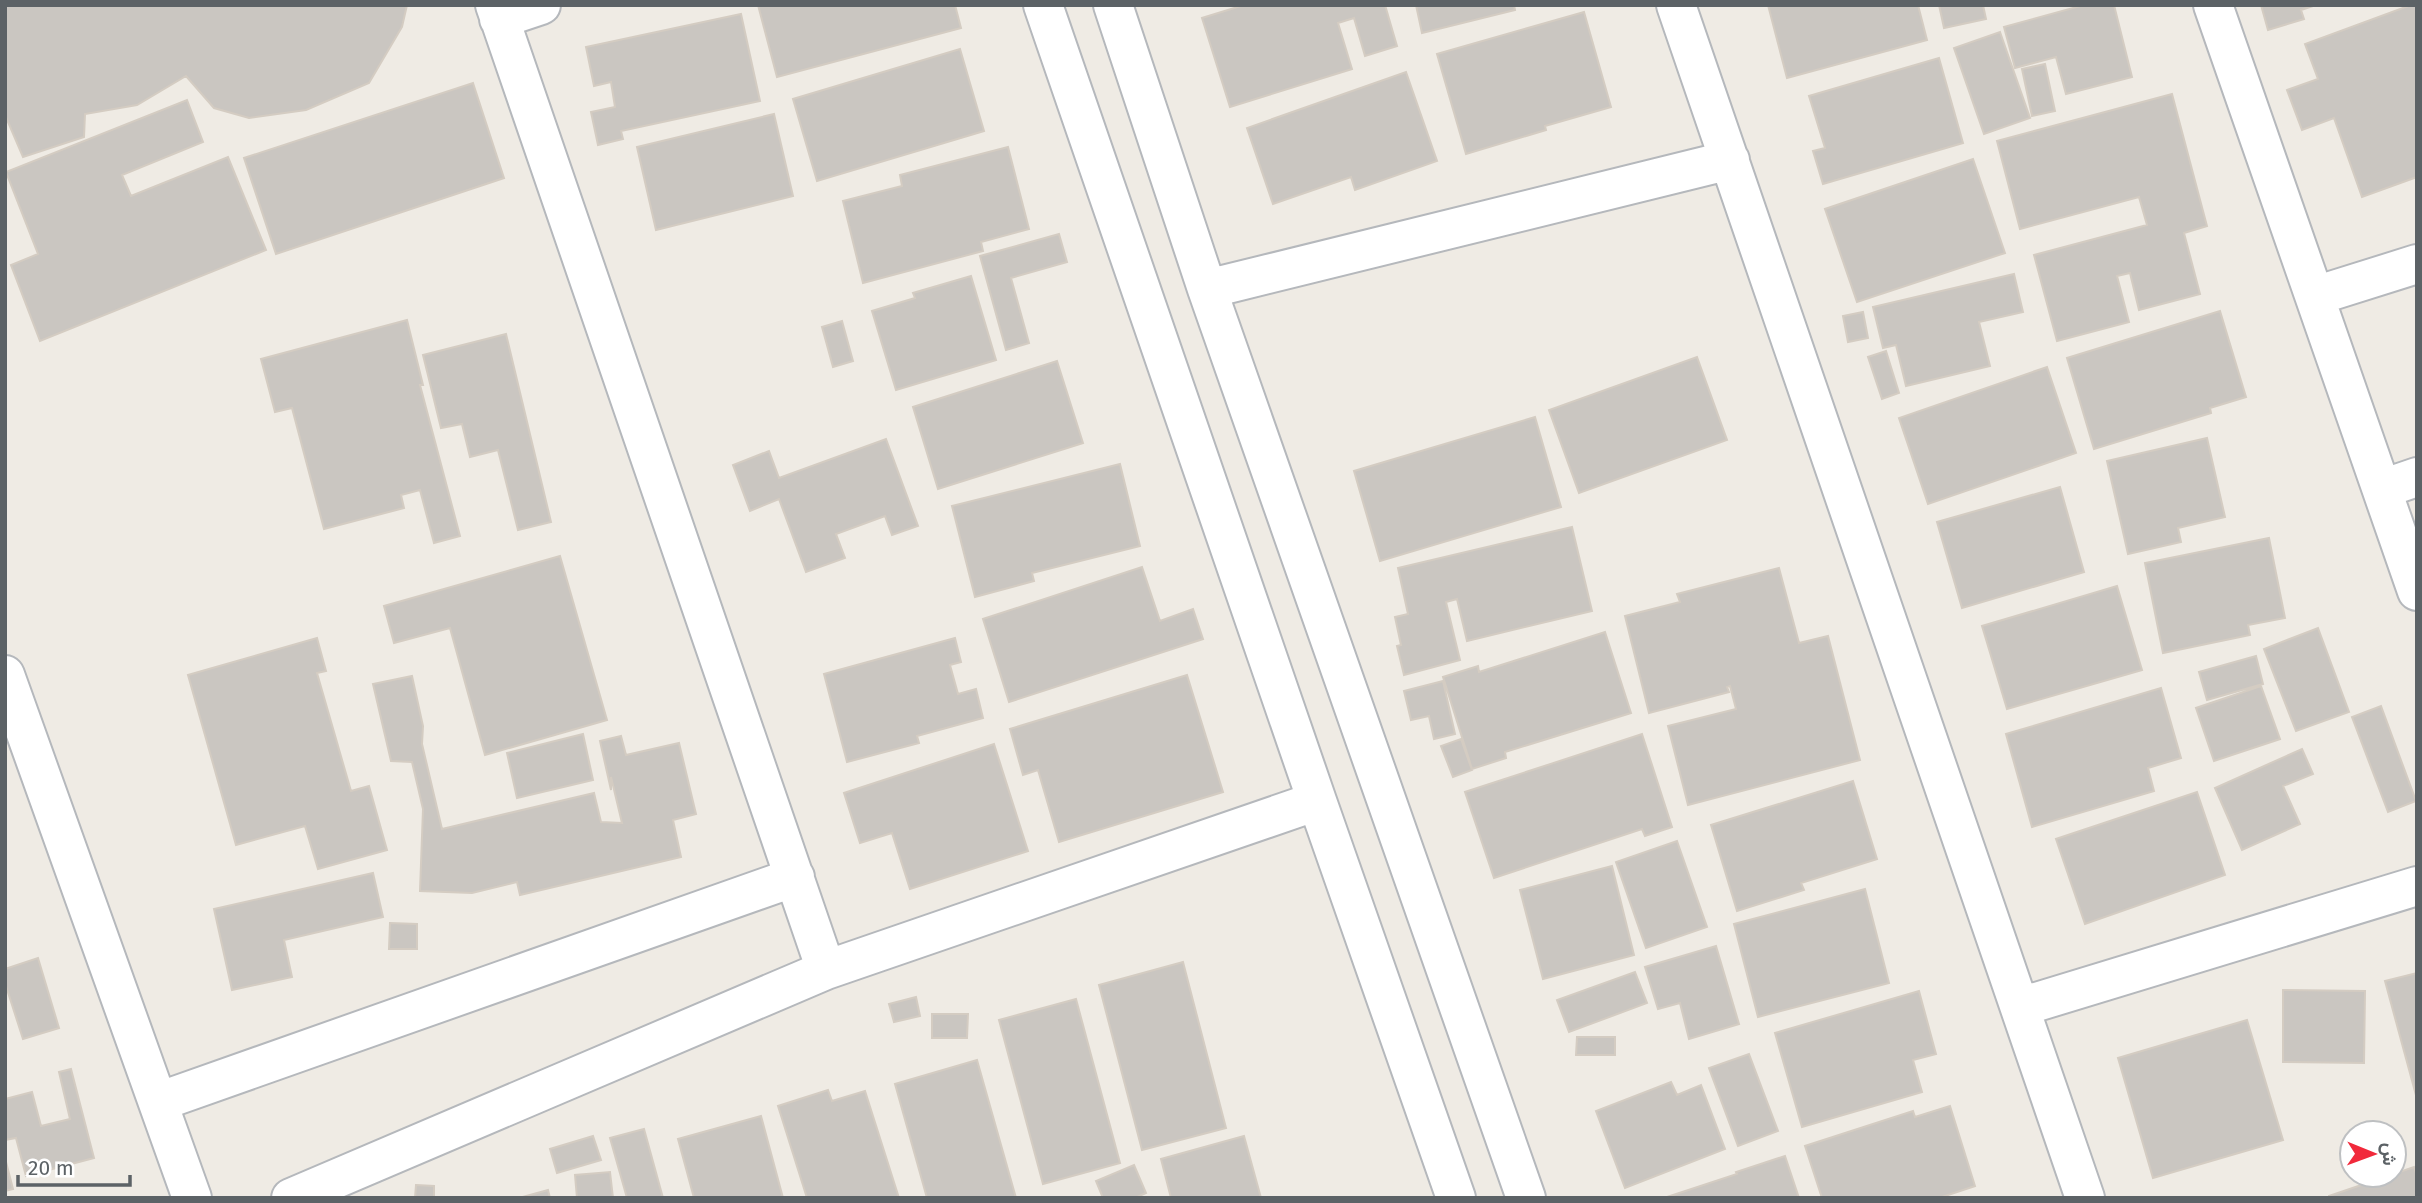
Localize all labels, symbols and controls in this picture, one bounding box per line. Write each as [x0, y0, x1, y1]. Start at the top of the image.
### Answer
north arrow [2338, 1119, 2408, 1189]
text: ش [2378, 1143, 2401, 1166]
scale bar [18, 1144, 130, 1188]
text: 20 m [28, 1155, 74, 1181]

